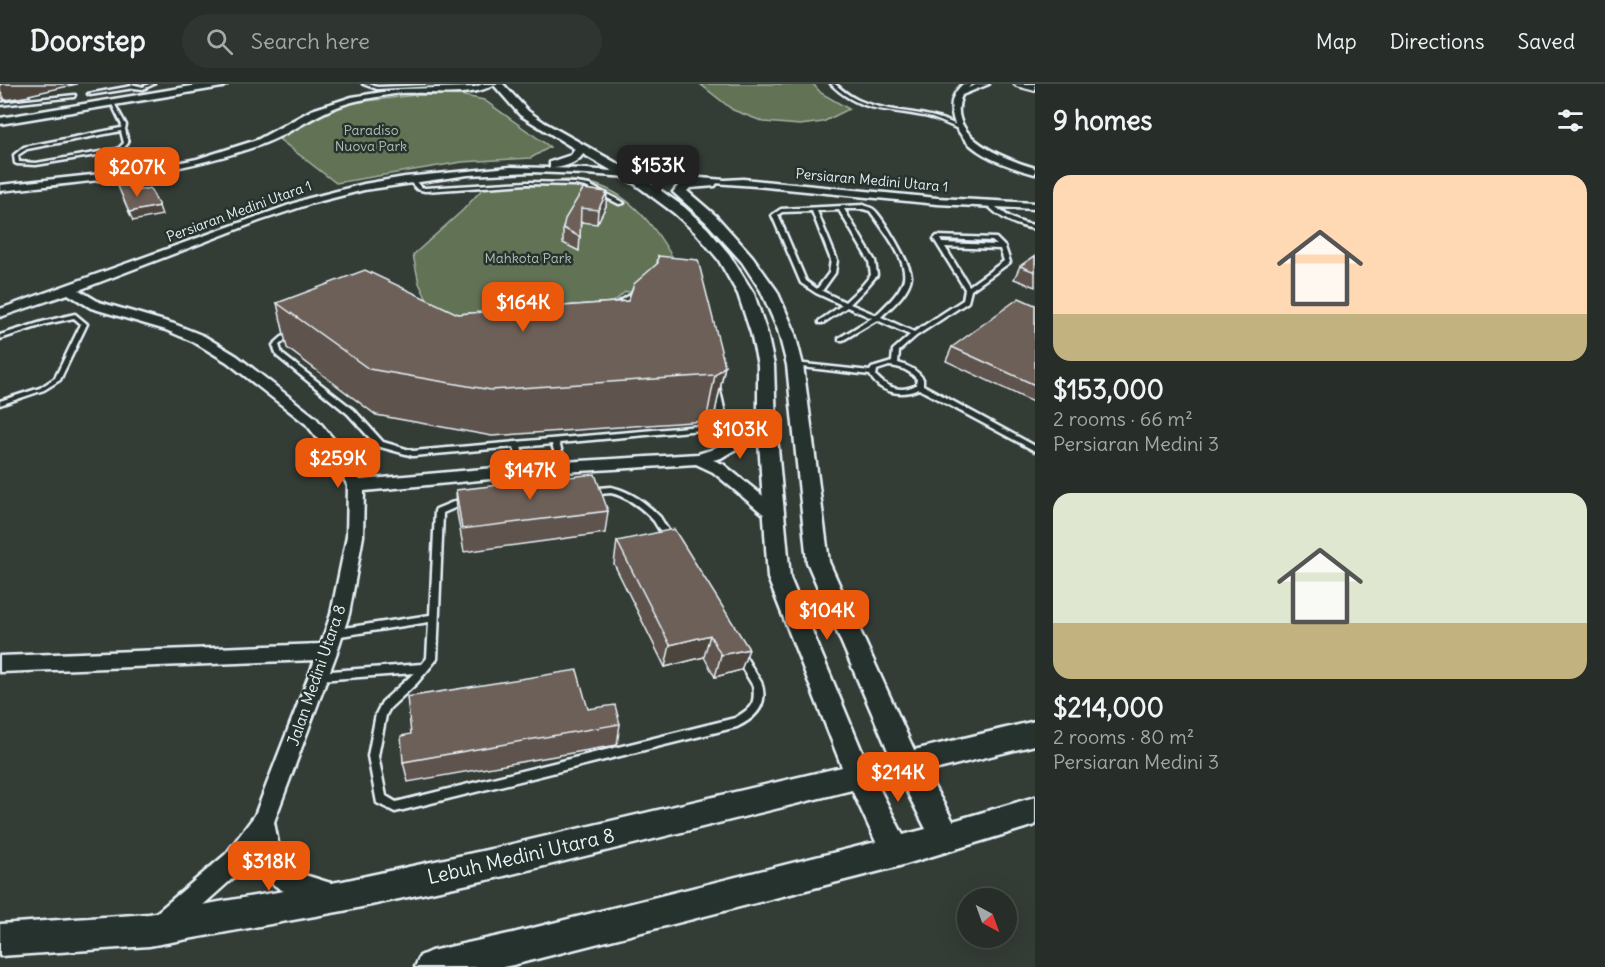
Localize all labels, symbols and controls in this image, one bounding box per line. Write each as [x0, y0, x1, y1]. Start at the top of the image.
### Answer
search box [182, 14, 602, 68]
text: Doorstep [30, 23, 146, 59]
icon: search [203, 25, 236, 58]
text: Search here [251, 27, 370, 55]
text: Map [1316, 28, 1357, 55]
text: Directions [1390, 28, 1484, 55]
text: Saved [1517, 28, 1575, 55]
text: 9 homes [1053, 104, 1152, 137]
icon: filters [1554, 104, 1587, 137]
park label: Paradiso Nuova Park [335, 121, 407, 155]
pin: $153K [616, 145, 700, 196]
pin: $207K [95, 147, 179, 198]
text: $153K [631, 152, 685, 177]
text: $207K [108, 154, 166, 179]
street label: Persiaran Medini Utara 1 [795, 164, 949, 196]
street label: Persiaran Medini Utara 1 [164, 176, 314, 246]
icon: home [1266, 214, 1374, 322]
park label: Mahkota Park [484, 249, 572, 267]
pin: $164K [481, 282, 565, 333]
text: $164K [496, 289, 550, 314]
text: $153,000 [1053, 373, 1164, 406]
text: 2 rooms · 66 m² [1053, 406, 1193, 431]
pin: $103K [698, 409, 782, 460]
text: $103K [712, 416, 768, 441]
text: Persiaran Medini 3 [1053, 431, 1219, 456]
pin: $259K [296, 438, 380, 489]
text: $259K [309, 445, 367, 470]
pin: $147K [488, 450, 572, 501]
text: $147K [504, 457, 556, 482]
icon: home [1266, 532, 1374, 640]
pin: $104K [785, 590, 869, 641]
text: $104K [799, 597, 855, 622]
street label: Jalan Medini Utara 8 [282, 602, 350, 748]
text: $214,000 [1053, 691, 1164, 724]
text: 2 rooms · 80 m² [1053, 724, 1194, 749]
text: Persiaran Medini 3 [1053, 749, 1219, 774]
pin: $214K [856, 752, 940, 803]
text: $214K [871, 759, 925, 784]
street label: Lebuh Medini Utara 8 [425, 822, 617, 889]
pin: $318K [227, 841, 311, 892]
text: $318K [242, 848, 296, 873]
north arrow [957, 888, 1017, 948]
map controls [957, 888, 1017, 948]

